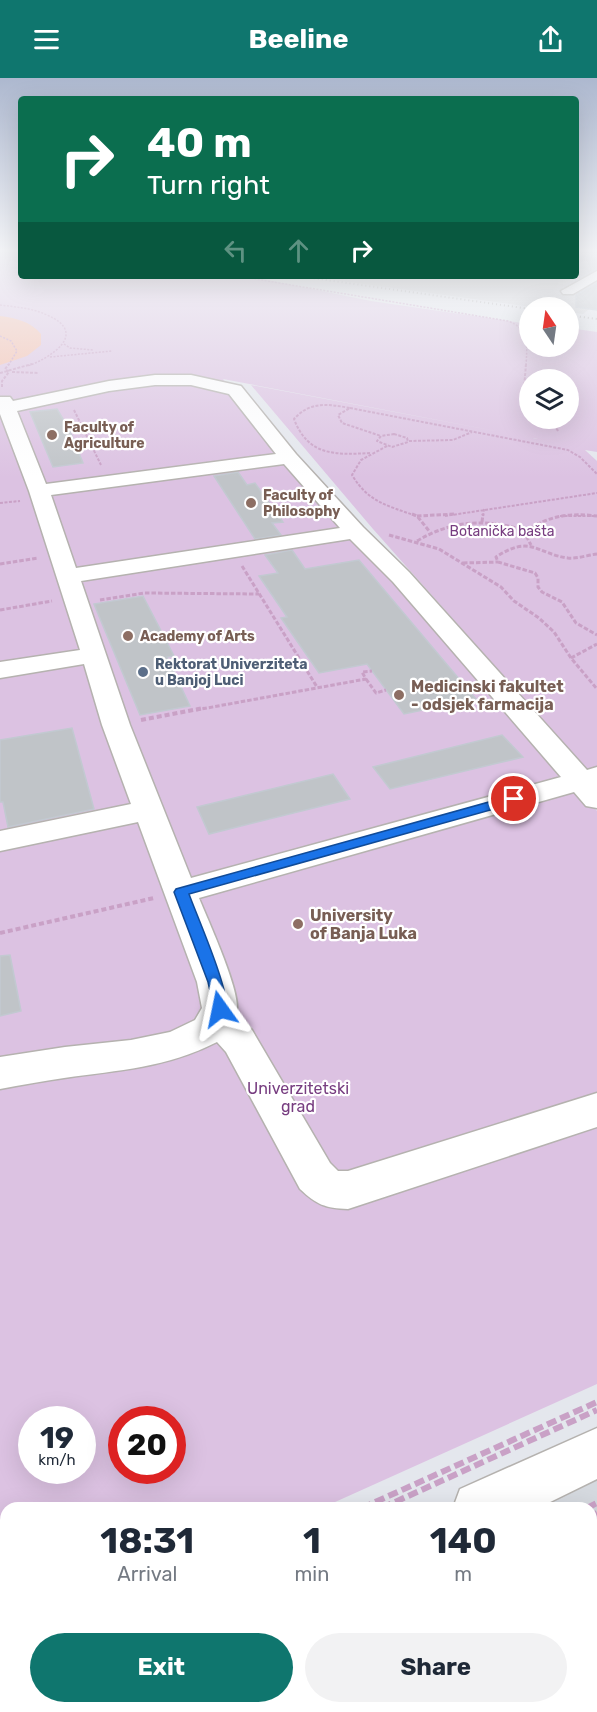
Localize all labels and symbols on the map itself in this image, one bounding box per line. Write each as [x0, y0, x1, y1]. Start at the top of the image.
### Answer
north arrow [519, 297, 579, 357]
place label: Faculty of Agriculture [64, 419, 145, 452]
marker: Faculty of Agriculture [45, 428, 59, 442]
place label: Faculty of Philosophy [263, 487, 341, 520]
marker: Faculty of Philosophy [244, 496, 258, 510]
park label: Botanička bašta [450, 523, 554, 540]
place label: Academy of Arts [140, 628, 255, 645]
marker: Academy of Arts [121, 629, 135, 643]
place label: Rektorat Univerziteta u Banjoj Luci [155, 656, 307, 689]
marker: Rektorat Univerziteta u Banjoj Luci [136, 665, 150, 679]
place label: Medicinski fakultet - odsjek farmacija [411, 677, 564, 714]
marker: Medicinski fakultet - odsjek farmacija [392, 688, 406, 702]
pin [488, 773, 539, 824]
place label: University of Banja Luka [310, 906, 417, 943]
marker: University of Banja Luka [291, 917, 305, 931]
position arrow [188, 977, 252, 1041]
park label: Univerzitetski grad [247, 1079, 349, 1116]
speed limit sign: 20 [108, 1406, 186, 1484]

